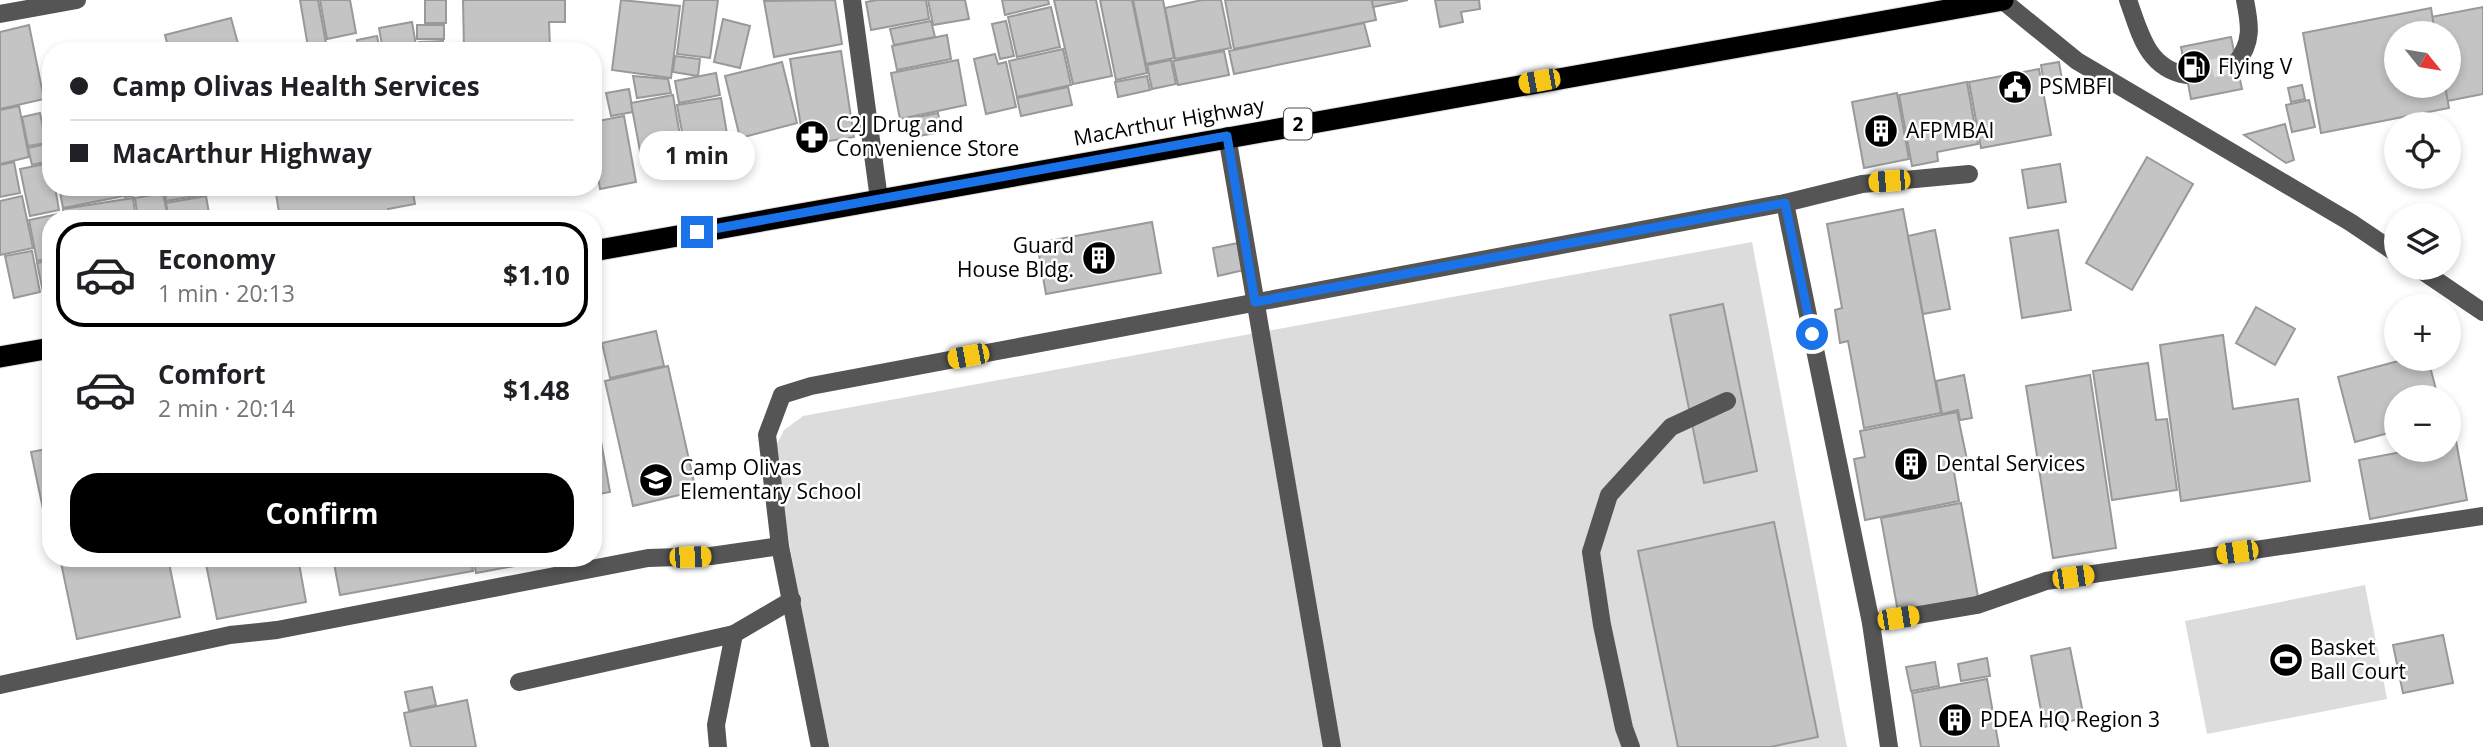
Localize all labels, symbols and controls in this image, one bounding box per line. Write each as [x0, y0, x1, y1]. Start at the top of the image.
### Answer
north arrow [2384, 21, 2460, 98]
map controls [2384, 21, 2461, 462]
fuel station icon: Flying V [2175, 48, 2213, 86]
place label: Flying V [2218, 52, 2293, 80]
car [1517, 67, 1562, 95]
text: Camp Olivas Health Services [112, 68, 480, 104]
public building icon: PSMBFI [1996, 68, 2034, 106]
place label: PSMBFI [2039, 72, 2112, 100]
street label: MacArthur Highway [1071, 90, 1267, 152]
road number: 2 [1284, 108, 1312, 140]
place label: C2J Drug and Convenience Store [836, 110, 1019, 162]
building icon: AFPMBAI [1862, 112, 1900, 150]
button: locate [2384, 112, 2461, 189]
place label: AFPMBAI [1906, 116, 1994, 144]
pharmacy icon: C2J Drug and Convenience Store [793, 118, 831, 156]
callout: 1 min [639, 131, 755, 180]
text: MacArthur Highway [112, 135, 372, 171]
text: 1 min [665, 139, 729, 171]
car [1868, 169, 1911, 193]
button: layers [2384, 203, 2461, 280]
route end [681, 216, 713, 248]
place label: Guard House Bldg. [957, 231, 1074, 283]
building icon: Guard House Bldg. [1080, 239, 1118, 277]
text: Economy [158, 241, 276, 277]
icon: car [74, 243, 137, 306]
text: $1.10 [503, 257, 570, 293]
text: 1 min · 20:13 [158, 277, 295, 309]
button: + [2384, 294, 2461, 371]
route start [1796, 318, 1828, 350]
car [946, 342, 991, 370]
text: Comfort [158, 356, 265, 392]
icon: car [74, 358, 137, 421]
text: $1.48 [503, 372, 570, 408]
button: − [2384, 385, 2461, 462]
text: 2 min · 20:14 [158, 392, 295, 424]
building icon: Dental Services [1892, 445, 1930, 483]
place label: Dental Services [1936, 449, 2085, 477]
place label: Camp Olivas Elementary School [680, 453, 862, 505]
school or university icon: Camp Olivas Elementary School [637, 461, 675, 499]
button: Confirm [70, 473, 574, 553]
car [2215, 539, 2260, 565]
car [669, 546, 712, 568]
car [2051, 564, 2096, 590]
car [1876, 604, 1921, 632]
place label: Basket Ball Court [2310, 633, 2406, 685]
sports icon: Basket Ball Court [2267, 641, 2305, 679]
building icon: PDEA HQ Region 3 [1936, 701, 1974, 739]
place label: PDEA HQ Region 3 [1980, 705, 2160, 733]

